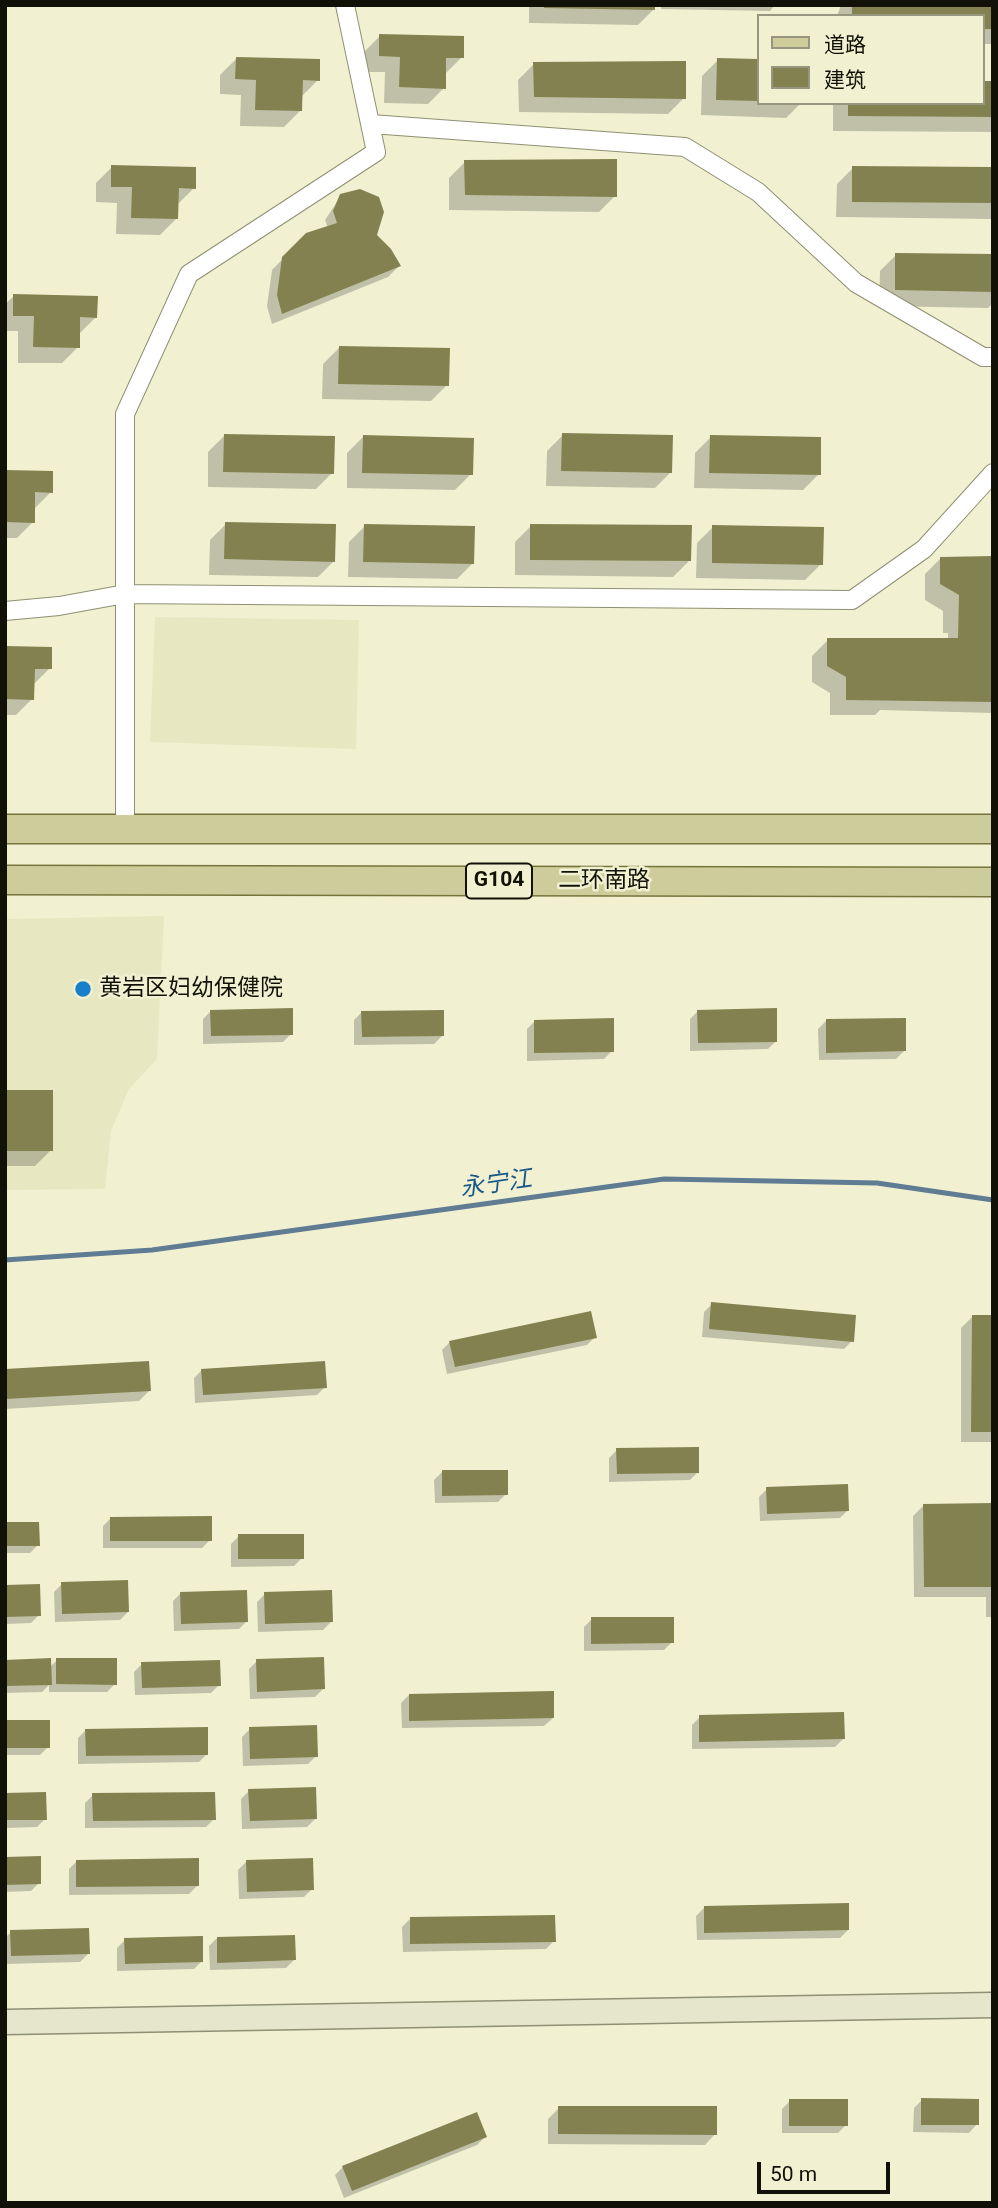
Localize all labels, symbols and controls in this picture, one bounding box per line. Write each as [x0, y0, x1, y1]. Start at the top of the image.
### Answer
legend [757, 14, 984, 105]
text: 道路 [824, 33, 866, 57]
text: 建筑 [824, 68, 866, 92]
road number: G104 [466, 864, 532, 898]
street label: 二环南路 [558, 867, 650, 895]
place label: 黄岩区妇幼保健院 [99, 975, 283, 1003]
marker: 黄岩区妇幼保健院 [73, 979, 93, 999]
water label: 永宁江 [458, 1166, 534, 1204]
scale bar [760, 2148, 893, 2192]
text: 50 m [770, 2162, 817, 2186]

